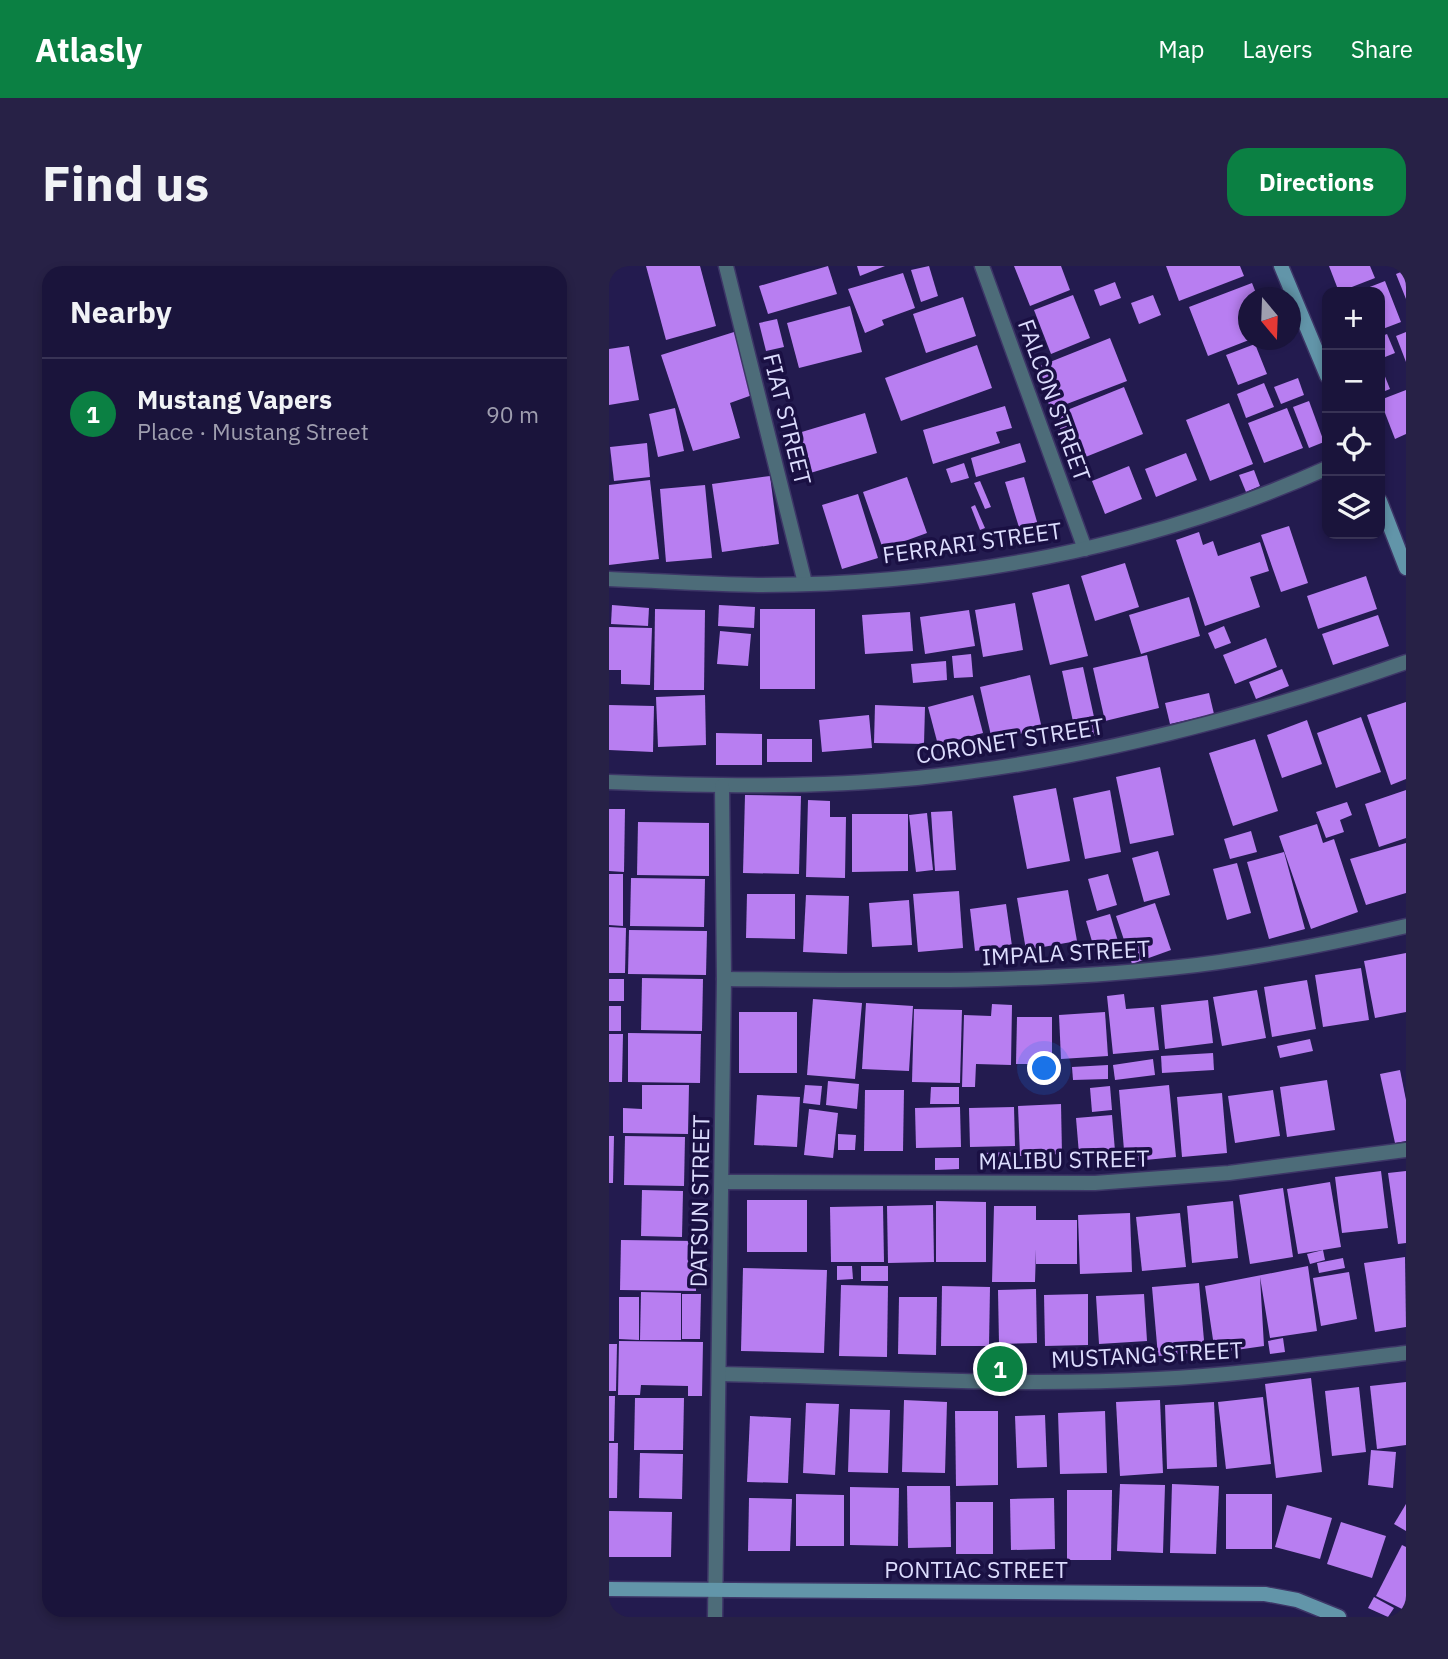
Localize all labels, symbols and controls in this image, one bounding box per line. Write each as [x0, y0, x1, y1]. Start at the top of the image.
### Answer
text: Atlasly [35, 28, 142, 71]
text: Map [1158, 33, 1205, 65]
text: Layers [1243, 33, 1313, 65]
text: Share [1351, 33, 1413, 65]
button: Directions [1227, 148, 1406, 216]
text: Find us [42, 151, 209, 214]
north arrow [1238, 287, 1301, 350]
map controls [1322, 287, 1385, 539]
button: + [1322, 287, 1385, 350]
text: Nearby [70, 292, 172, 331]
street label: FALCON STREET [1012, 315, 1098, 485]
street label: FIAT STREET [757, 350, 819, 488]
button: − [1322, 350, 1385, 413]
text: Mustang Vapers [137, 382, 332, 416]
text: 1 [86, 399, 100, 429]
text: 90 m [486, 399, 539, 429]
button: locate [1322, 413, 1385, 476]
text: Place · Mustang Street [137, 416, 369, 446]
button: layers [1322, 476, 1385, 539]
street label: FERRARI STREET [880, 515, 1064, 569]
street label: CORONET STREET [914, 710, 1106, 770]
street label: IMPALA STREET [981, 933, 1151, 971]
your location [1027, 1051, 1061, 1085]
street label: DATSUN STREET [682, 1114, 716, 1288]
street label: MALIBU STREET [978, 1143, 1150, 1175]
street label: MUSTANG STREET [1050, 1334, 1244, 1374]
pin: 1 [977, 1343, 1023, 1395]
street label: PONTIAC STREET [884, 1554, 1068, 1584]

